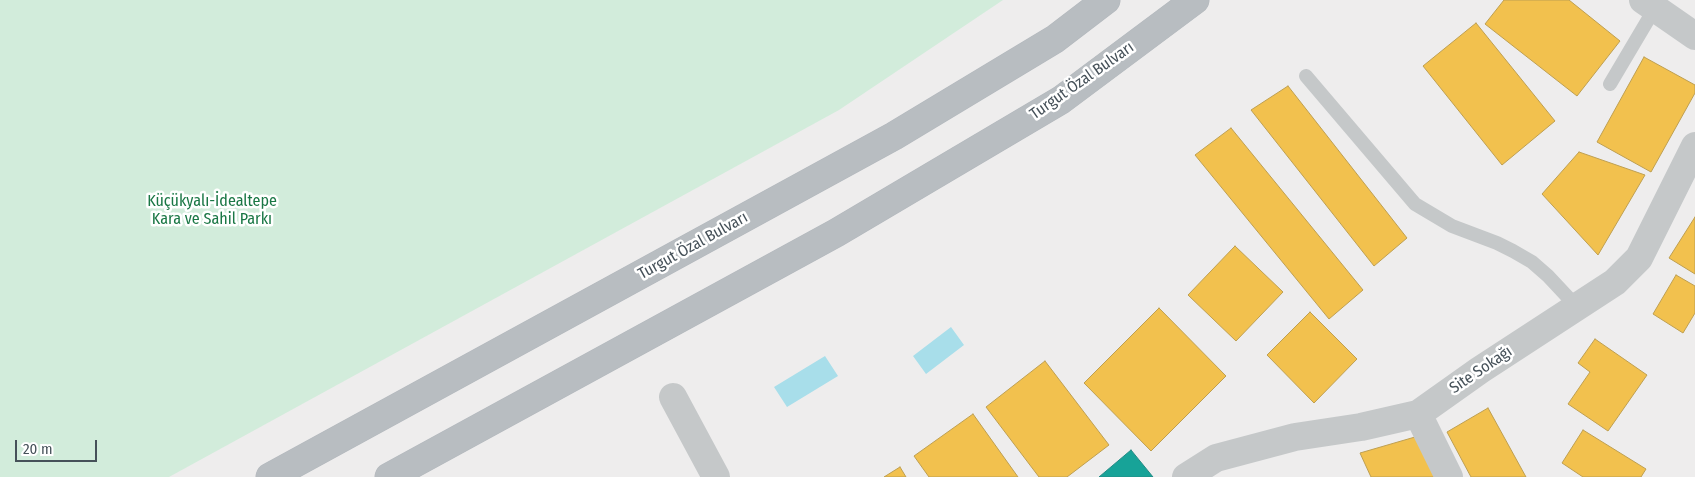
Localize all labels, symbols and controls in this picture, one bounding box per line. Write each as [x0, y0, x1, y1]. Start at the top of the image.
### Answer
street label: Turgut Özal Bulvarı [1026, 38, 1138, 124]
park label: Küçükyalı-İdealtepe Kara ve Sahil Parkı [147, 192, 277, 230]
street label: Turgut Özal Bulvarı [635, 208, 751, 284]
street label: Site Sokağı [1446, 342, 1516, 398]
scale bar [18, 430, 100, 462]
text: 20 m [23, 440, 53, 458]

